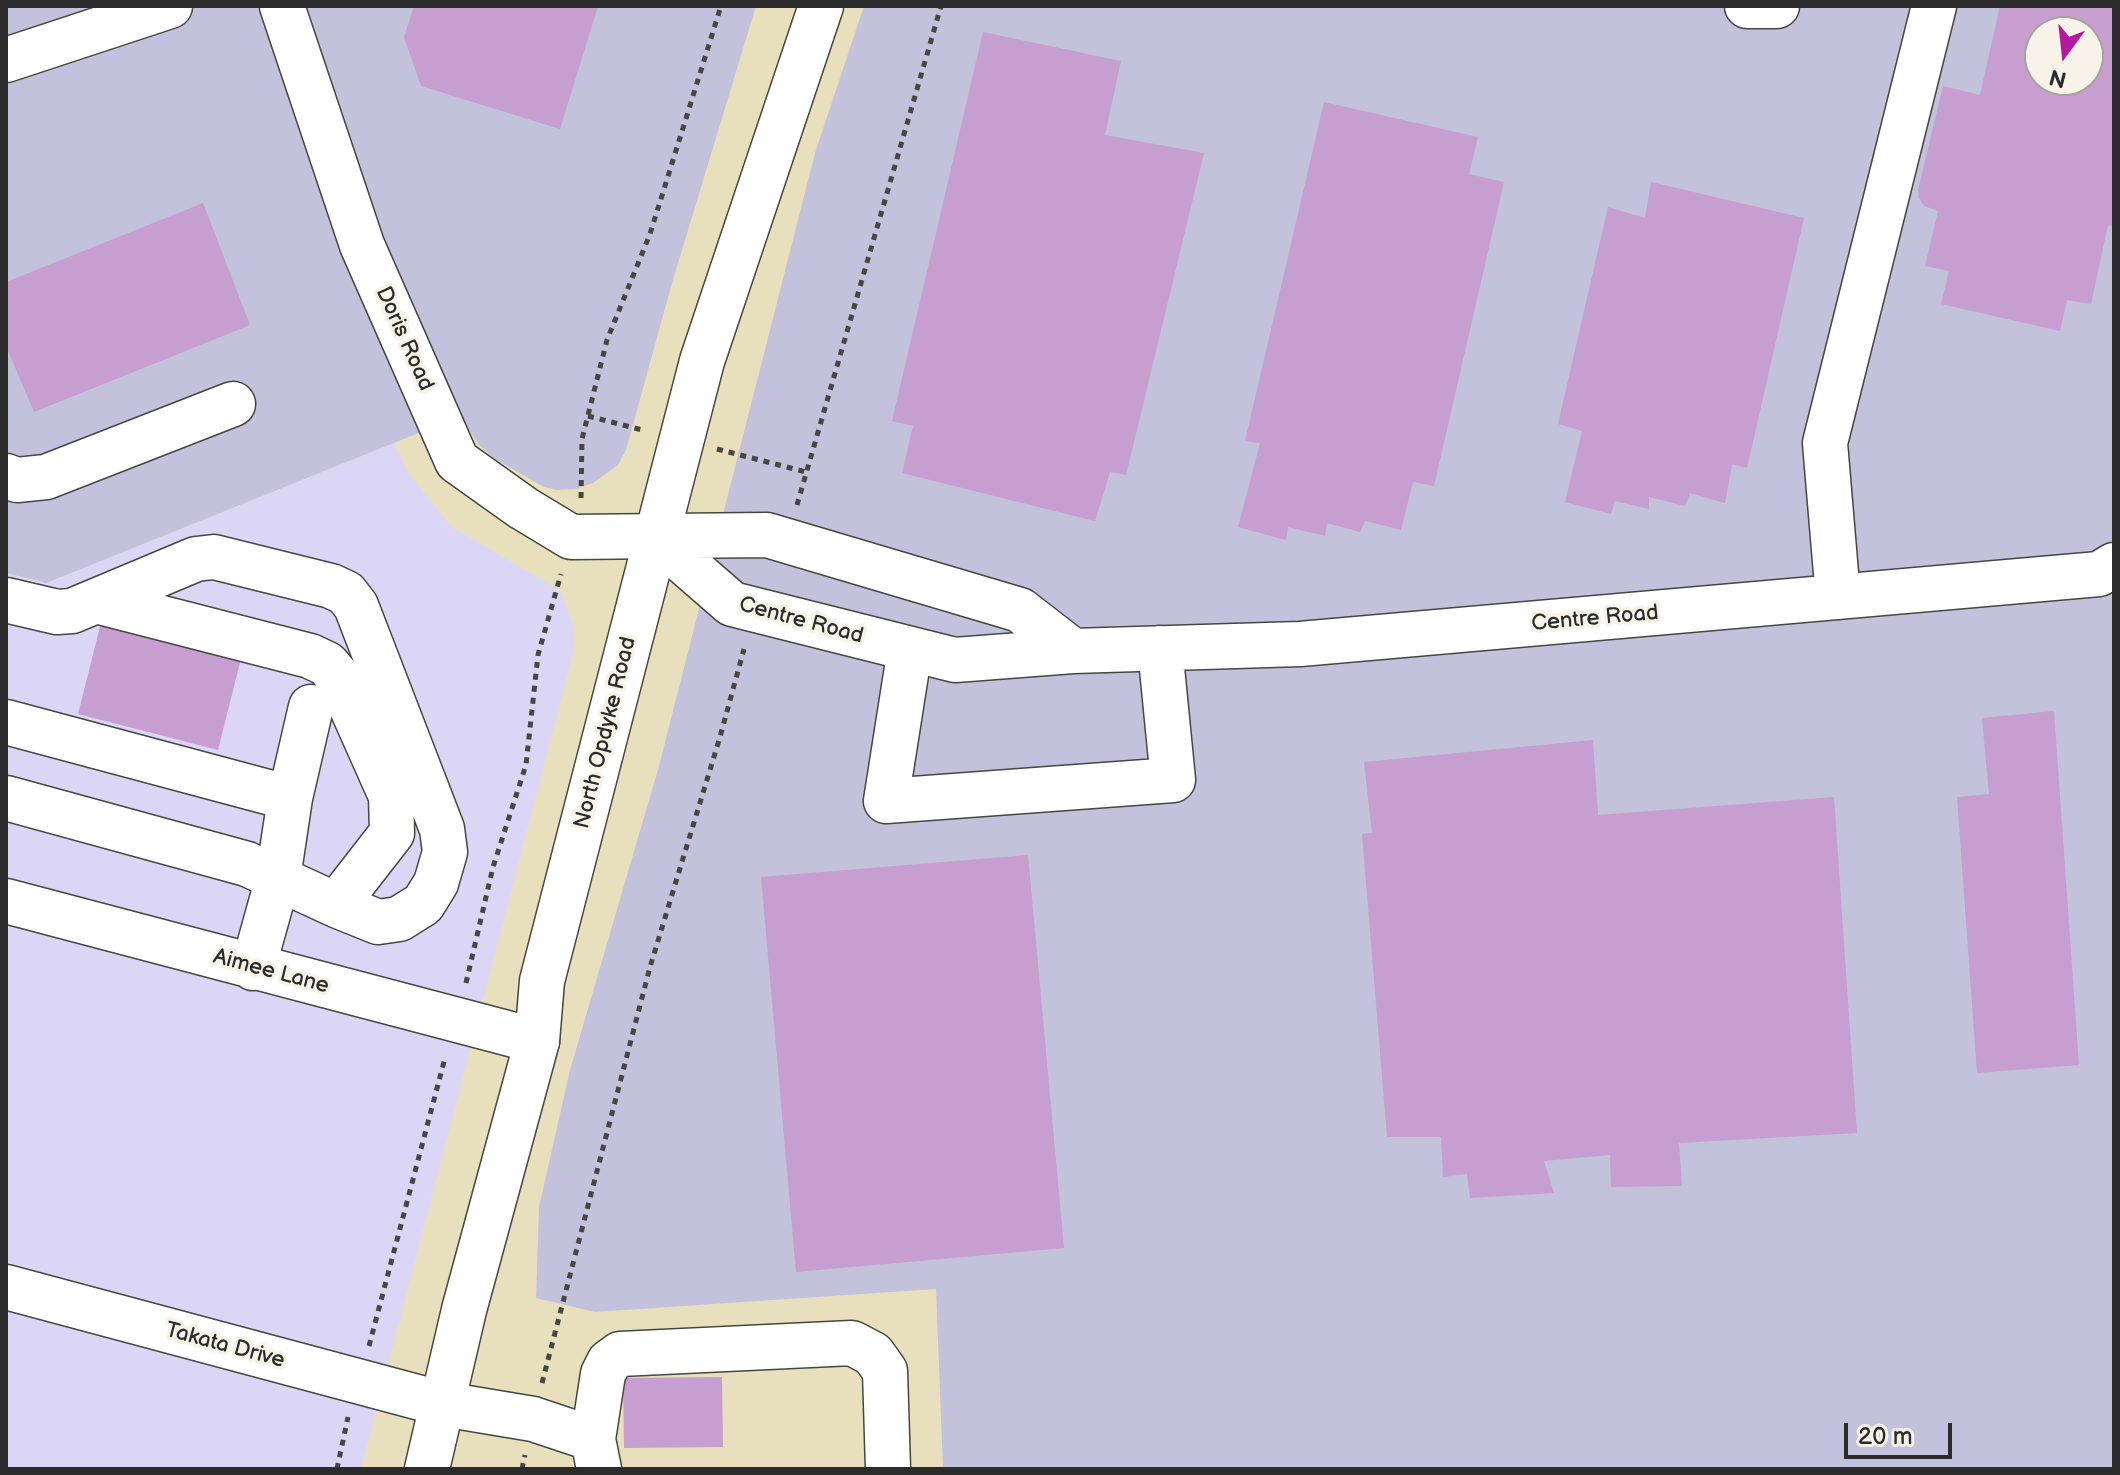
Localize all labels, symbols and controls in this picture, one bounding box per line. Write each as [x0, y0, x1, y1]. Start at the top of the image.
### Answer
north arrow [2024, 16, 2104, 96]
text: N [2047, 63, 2070, 93]
street label: Doris Road [369, 283, 439, 395]
street label: Centre Road [736, 592, 866, 650]
street label: Centre Road [1530, 600, 1660, 638]
street label: North Opdyke Road [569, 634, 643, 832]
street label: Aimee Lane [210, 944, 332, 1000]
street label: Takata Drive [162, 1317, 288, 1375]
scale bar [1848, 1407, 1956, 1457]
text: 20 m [1858, 1422, 1913, 1451]

